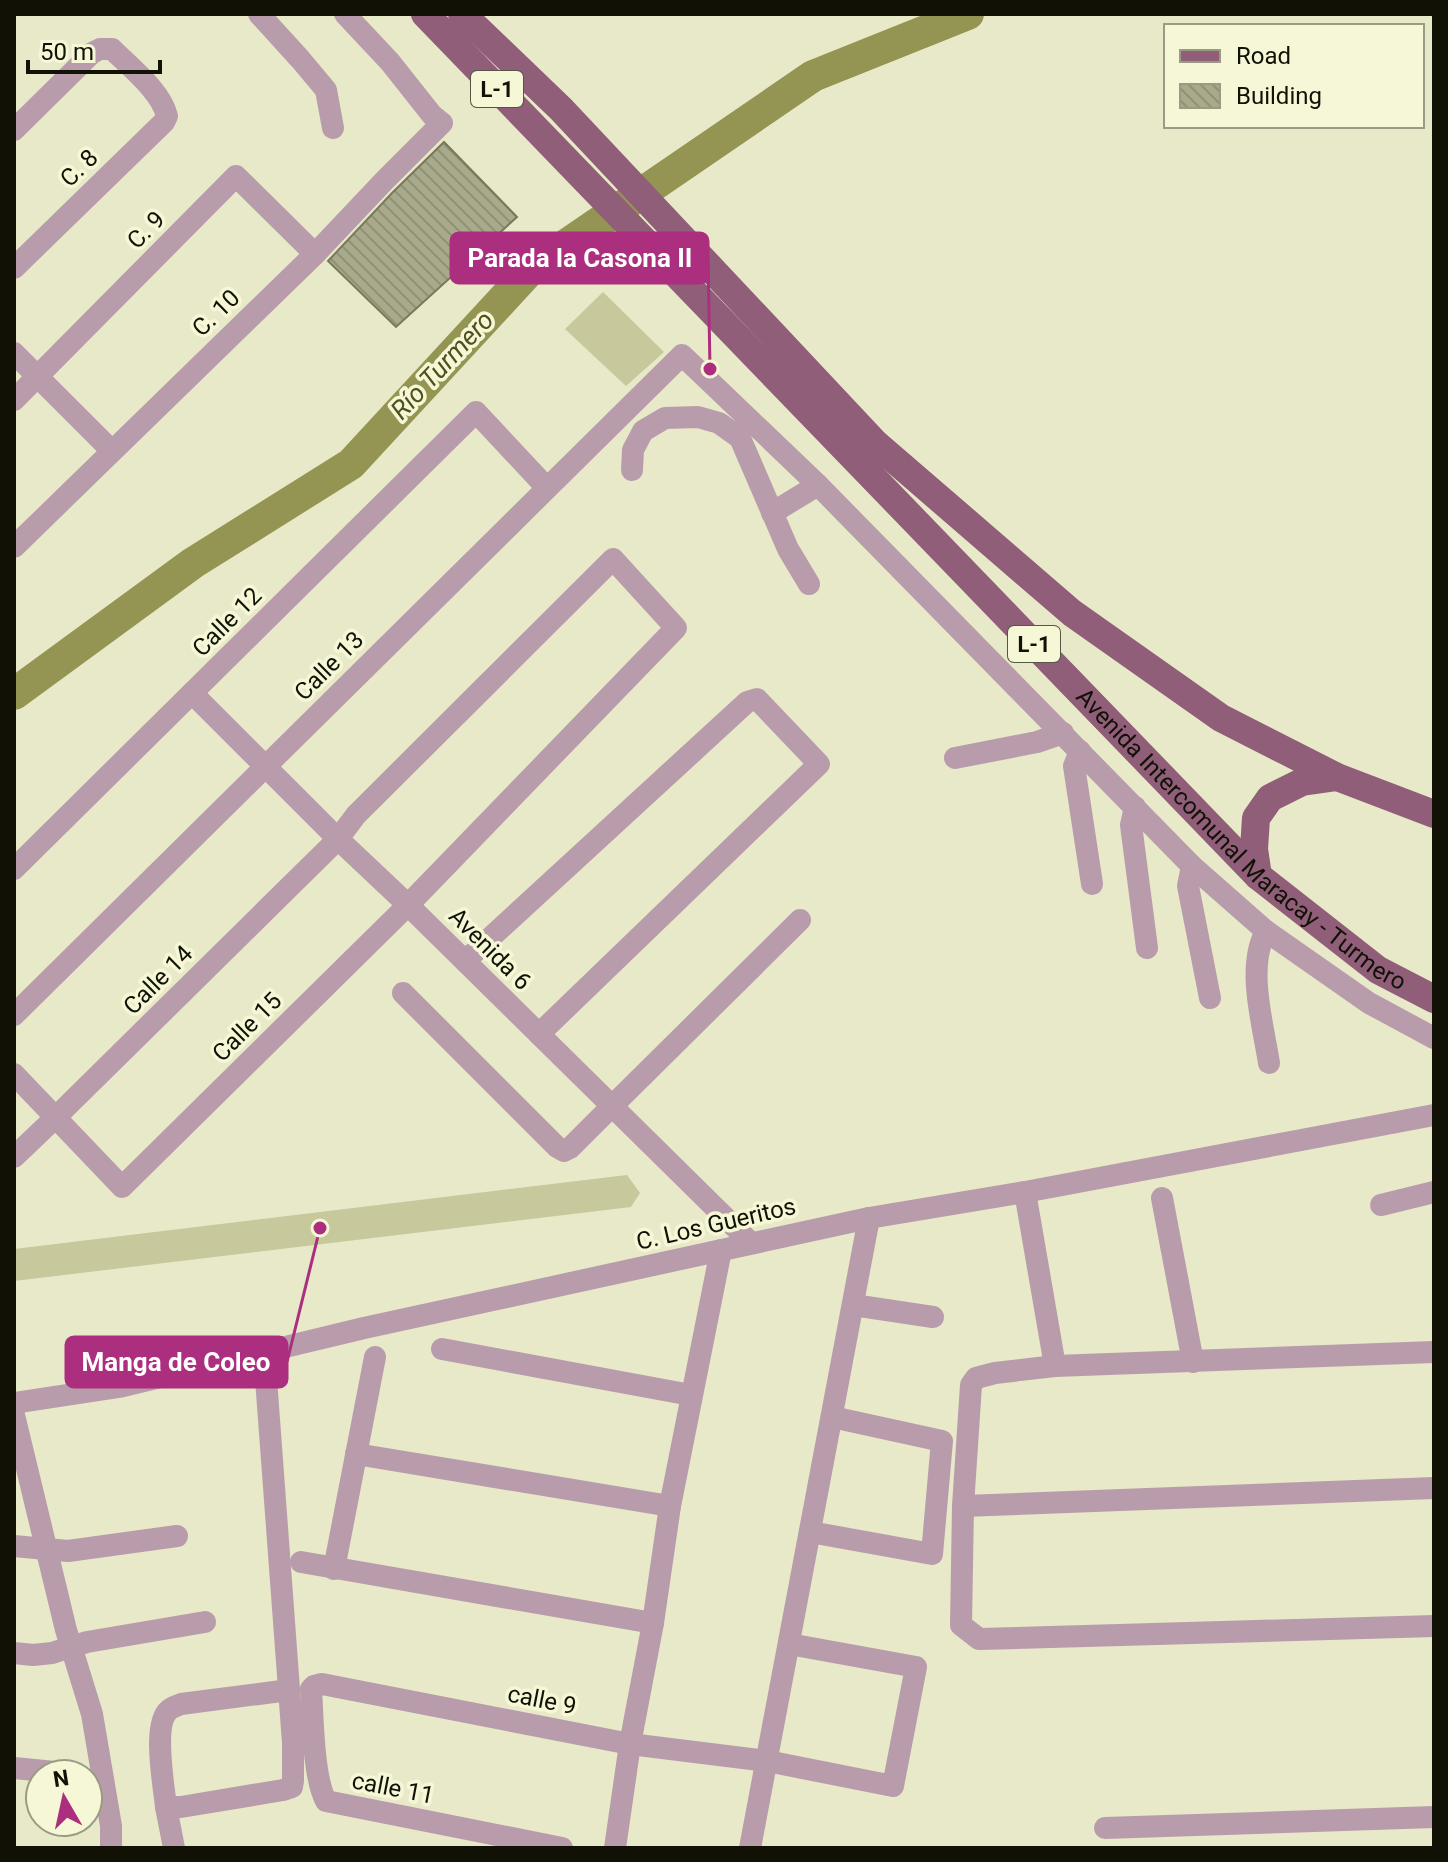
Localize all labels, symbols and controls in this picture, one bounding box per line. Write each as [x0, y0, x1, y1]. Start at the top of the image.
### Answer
scale bar [28, 24, 160, 74]
legend [1164, 24, 1424, 128]
text: 50 m [40, 38, 94, 66]
text: Road [1236, 42, 1291, 70]
road number: L-1 [471, 71, 523, 107]
text: Building [1236, 82, 1322, 110]
street label: C. 8 [54, 144, 104, 192]
street label: C. 9 [121, 205, 171, 255]
callout: Parada la Casona II [451, 233, 708, 283]
text: Parada la Casona II [468, 243, 692, 273]
street label: C. 10 [187, 284, 245, 342]
water label: Río Turmero [384, 305, 500, 425]
street label: Calle 12 [187, 582, 267, 662]
street label: Calle 13 [289, 626, 369, 706]
road number: L-1 [1008, 626, 1060, 662]
street label: Avenida Intercomunal Maracay - Turmero [1070, 683, 1411, 996]
street label: Avenida 6 [443, 902, 537, 996]
street label: Calle 14 [118, 940, 198, 1020]
street label: Calle 15 [207, 987, 287, 1067]
street label: C. Los Gueritos [634, 1192, 798, 1256]
callout: Manga de Coleo [66, 1337, 287, 1387]
text: Manga de Coleo [82, 1347, 270, 1377]
street label: calle 9 [505, 1680, 579, 1720]
north arrow [24, 1758, 104, 1838]
text: N [51, 1765, 71, 1792]
street label: calle 11 [350, 1766, 436, 1810]

